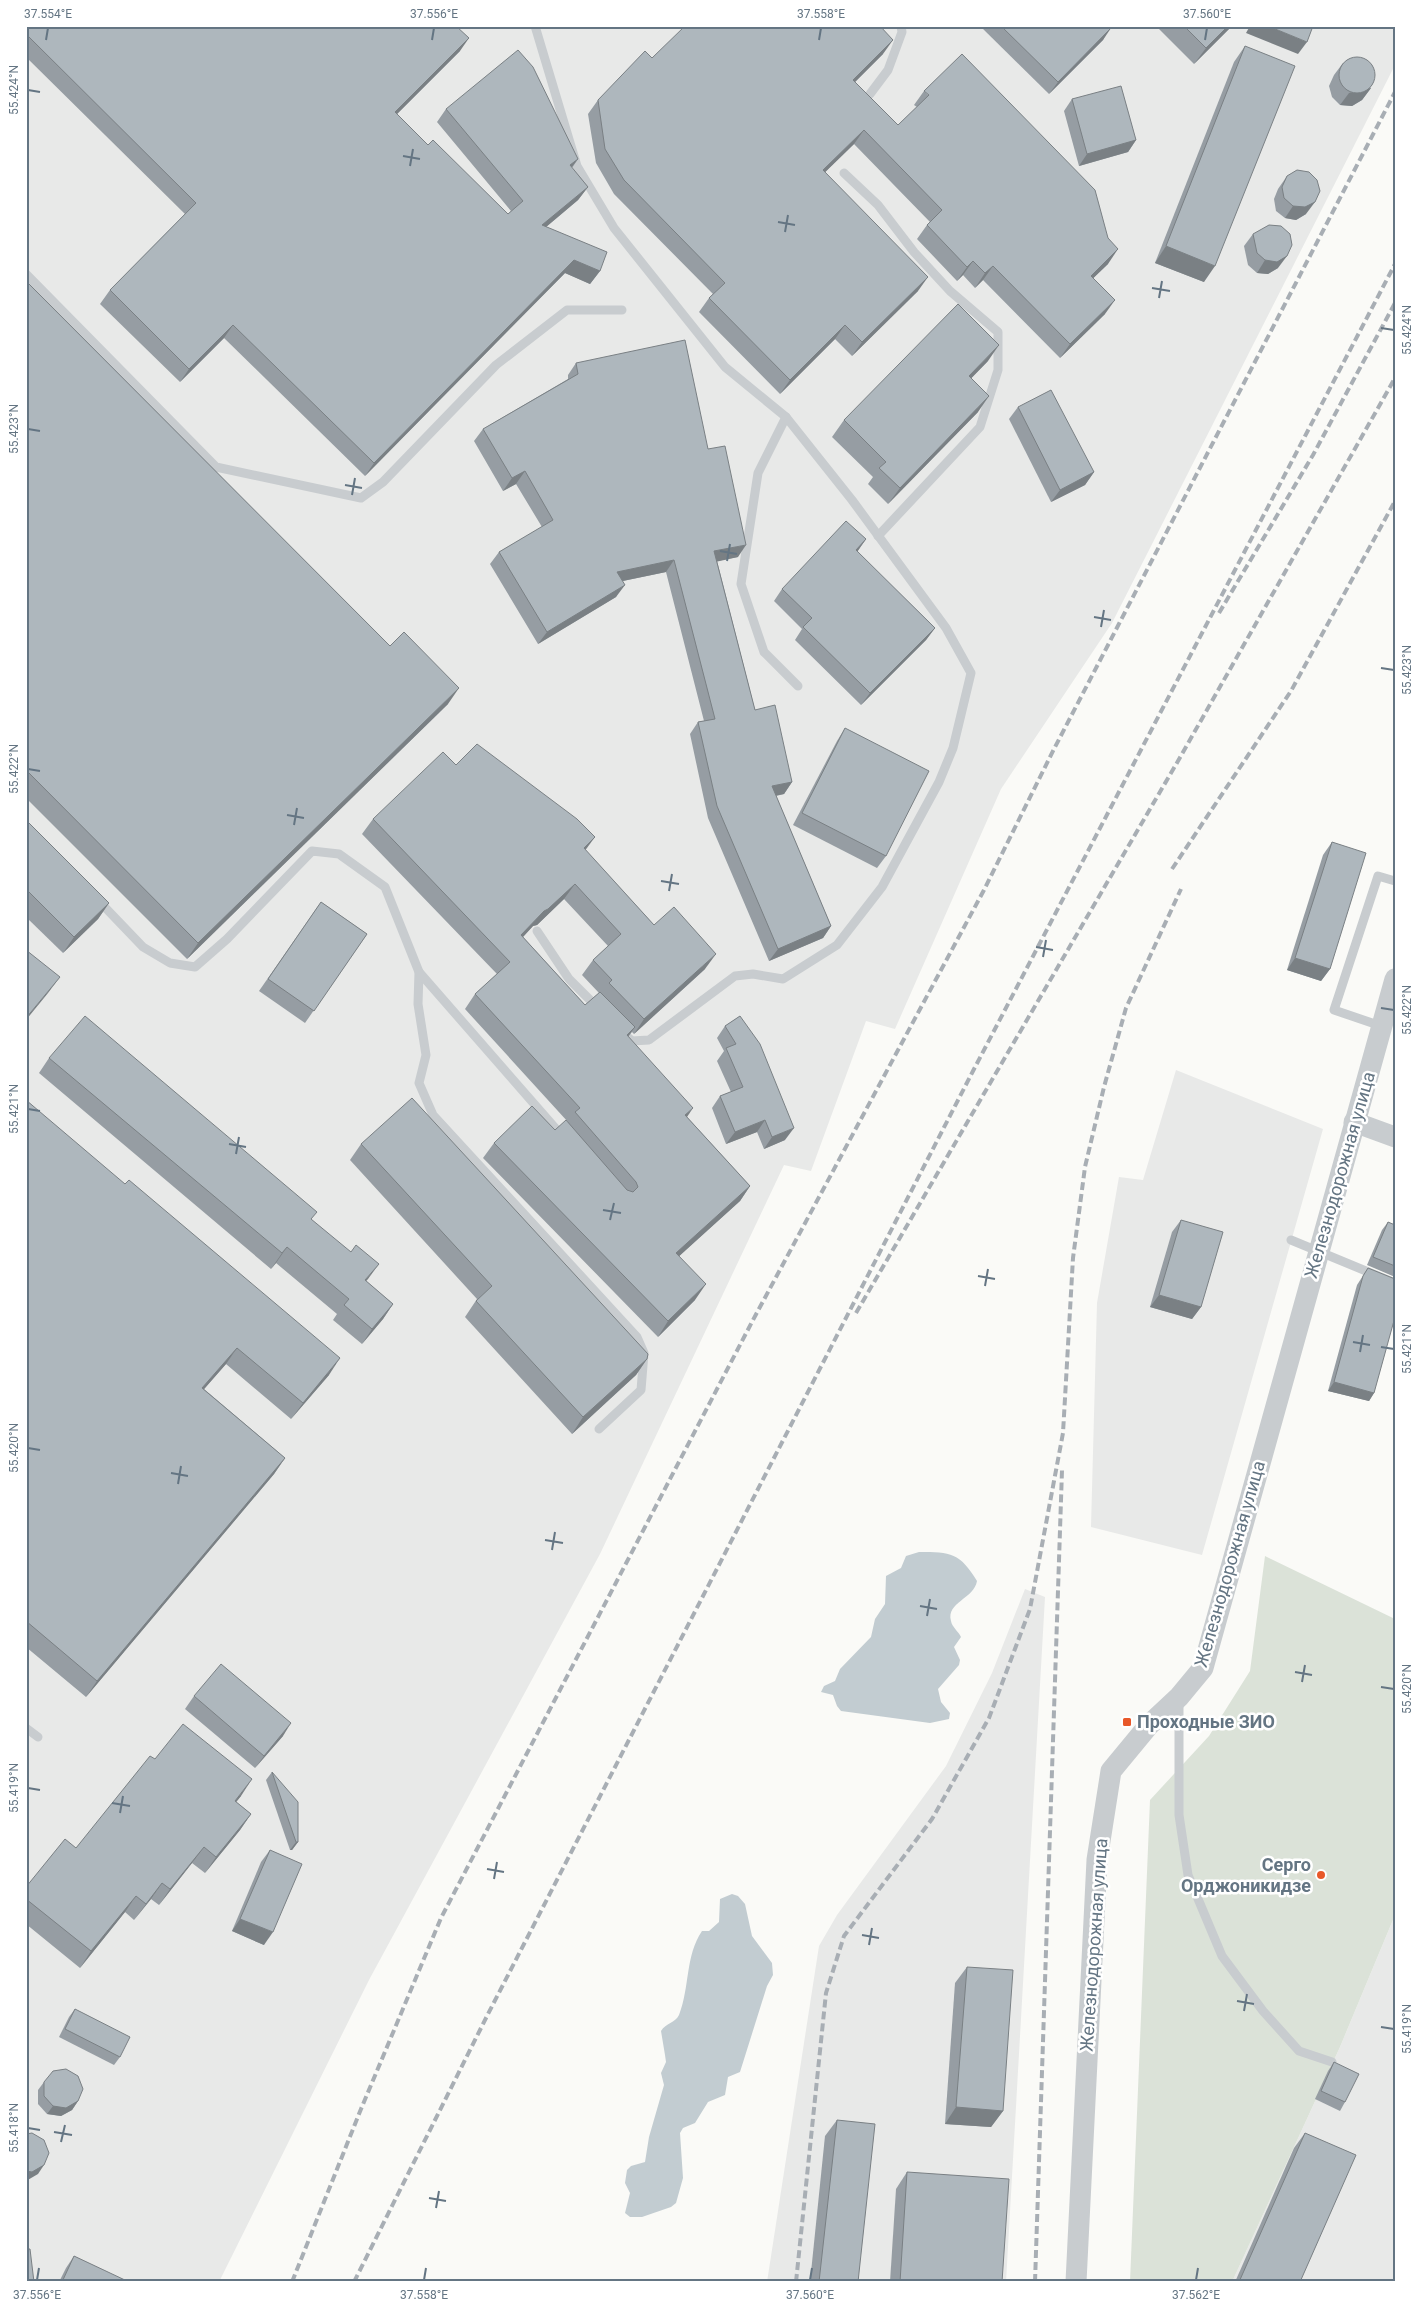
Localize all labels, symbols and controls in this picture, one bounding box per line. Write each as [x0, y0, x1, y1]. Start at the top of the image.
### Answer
text: 37.554°E [24, 7, 72, 21]
text: 37.556°E [410, 7, 458, 21]
text: 37.558°E [797, 7, 845, 21]
text: 37.560°E [1183, 7, 1231, 21]
text: 55.424°N [7, 65, 21, 115]
text: 55.424°N [1400, 305, 1414, 355]
text: 55.423°N [7, 404, 21, 454]
text: 55.423°N [1400, 645, 1414, 695]
text: 55.422°N [7, 744, 21, 794]
text: 55.422°N [1400, 985, 1414, 1035]
street label: Железнодорожная улица [1300, 1069, 1379, 1281]
text: 55.421°N [7, 1084, 21, 1134]
text: 55.421°N [1400, 1324, 1414, 1374]
text: 55.420°N [7, 1423, 21, 1473]
street label: Железнодорожная улица [1190, 1458, 1269, 1670]
text: 55.420°N [1400, 1664, 1414, 1714]
place label: Проходные ЗИО [1137, 1711, 1275, 1732]
marker: Проходные ЗИО [1121, 1716, 1133, 1728]
text: 55.419°N [7, 1763, 21, 1813]
street label: Железнодорожная улица [1076, 1838, 1111, 2052]
place label: Серго Орджоникидзе [1181, 1854, 1311, 1896]
marker: Серго Орджоникидзе [1315, 1869, 1327, 1881]
text: 55.419°N [1400, 2004, 1414, 2054]
text: 55.418°N [7, 2103, 21, 2153]
text: 37.556°E [13, 2288, 61, 2302]
text: 37.558°E [400, 2288, 448, 2302]
text: 37.560°E [786, 2288, 834, 2302]
text: 37.562°E [1172, 2288, 1220, 2302]

